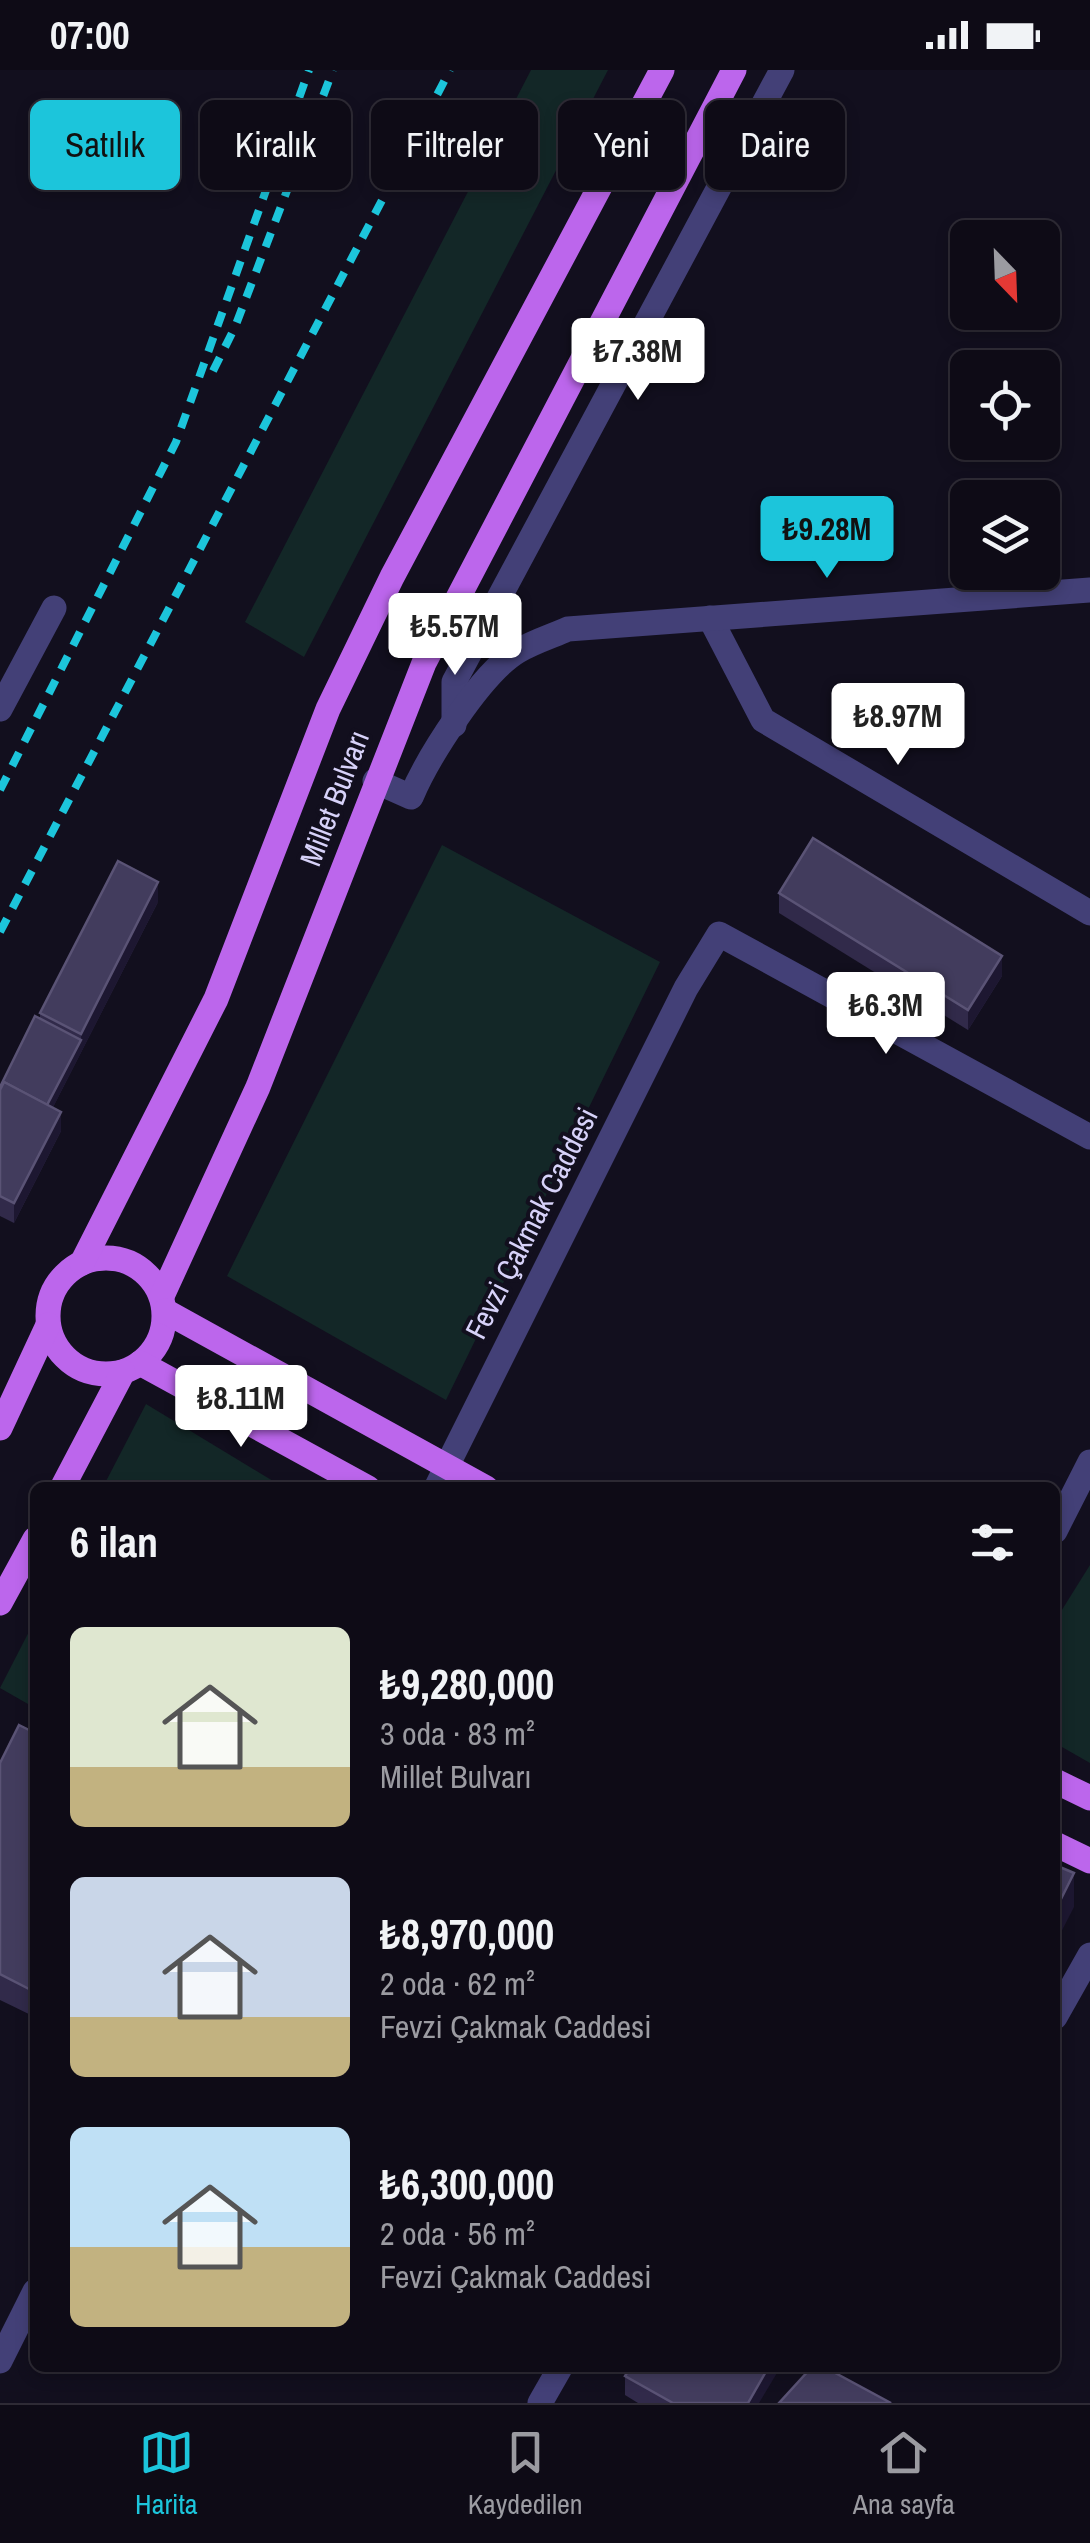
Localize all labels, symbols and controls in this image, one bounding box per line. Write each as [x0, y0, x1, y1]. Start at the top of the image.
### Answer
text: 07:00 [50, 10, 130, 61]
chip: Satılık [30, 100, 180, 190]
chip: Kiralık [200, 100, 351, 190]
chip: Filtreler [371, 100, 538, 190]
chip: Yeni [558, 100, 685, 190]
chip: Daire [705, 100, 845, 190]
north arrow [950, 220, 1060, 330]
map controls [950, 220, 1060, 590]
pin: ₺7.38M [557, 318, 719, 403]
text: ₺7.38M [594, 329, 682, 372]
button: locate [950, 350, 1060, 460]
button: layers [950, 480, 1060, 590]
pin: ₺9.28M [746, 496, 908, 581]
text: ₺9.28M [783, 507, 871, 550]
pin: ₺5.57M [374, 593, 536, 678]
text: ₺5.57M [411, 604, 499, 647]
pin: ₺8.97M [817, 683, 979, 768]
text: ₺8.97M [854, 694, 942, 737]
street label: Millet Bulvarı [290, 724, 378, 872]
pin: ₺6.3M [816, 972, 956, 1057]
text: ₺6.3M [849, 983, 923, 1026]
street label: Fevzi Çakmak Caddesi [455, 1101, 607, 1345]
pin: ₺8.11M [160, 1365, 322, 1450]
text: ₺8.11M [197, 1376, 285, 1419]
text: 6 ilan [70, 1514, 158, 1570]
icon: filters [965, 1515, 1020, 1570]
text: ₺9,280,000 [380, 1656, 554, 1712]
icon: home [150, 1667, 270, 1787]
text: 3 oda · 83 m² [380, 1712, 535, 1755]
text: Millet Bulvarı [380, 1755, 532, 1798]
text: ₺8,970,000 [380, 1906, 554, 1962]
icon: home [150, 1917, 270, 2037]
text: 2 oda · 62 m² [380, 1962, 535, 2005]
text: Fevzi Çakmak Caddesi [380, 2005, 651, 2048]
text: ₺6,300,000 [380, 2156, 554, 2212]
icon: home [150, 2167, 270, 2287]
text: 2 oda · 56 m² [380, 2212, 535, 2255]
text: Fevzi Çakmak Caddesi [380, 2255, 651, 2298]
tab: Harita [135, 2425, 198, 2523]
tab: Kaydedilen [468, 2425, 583, 2523]
tab: Ana sayfa [853, 2425, 955, 2523]

